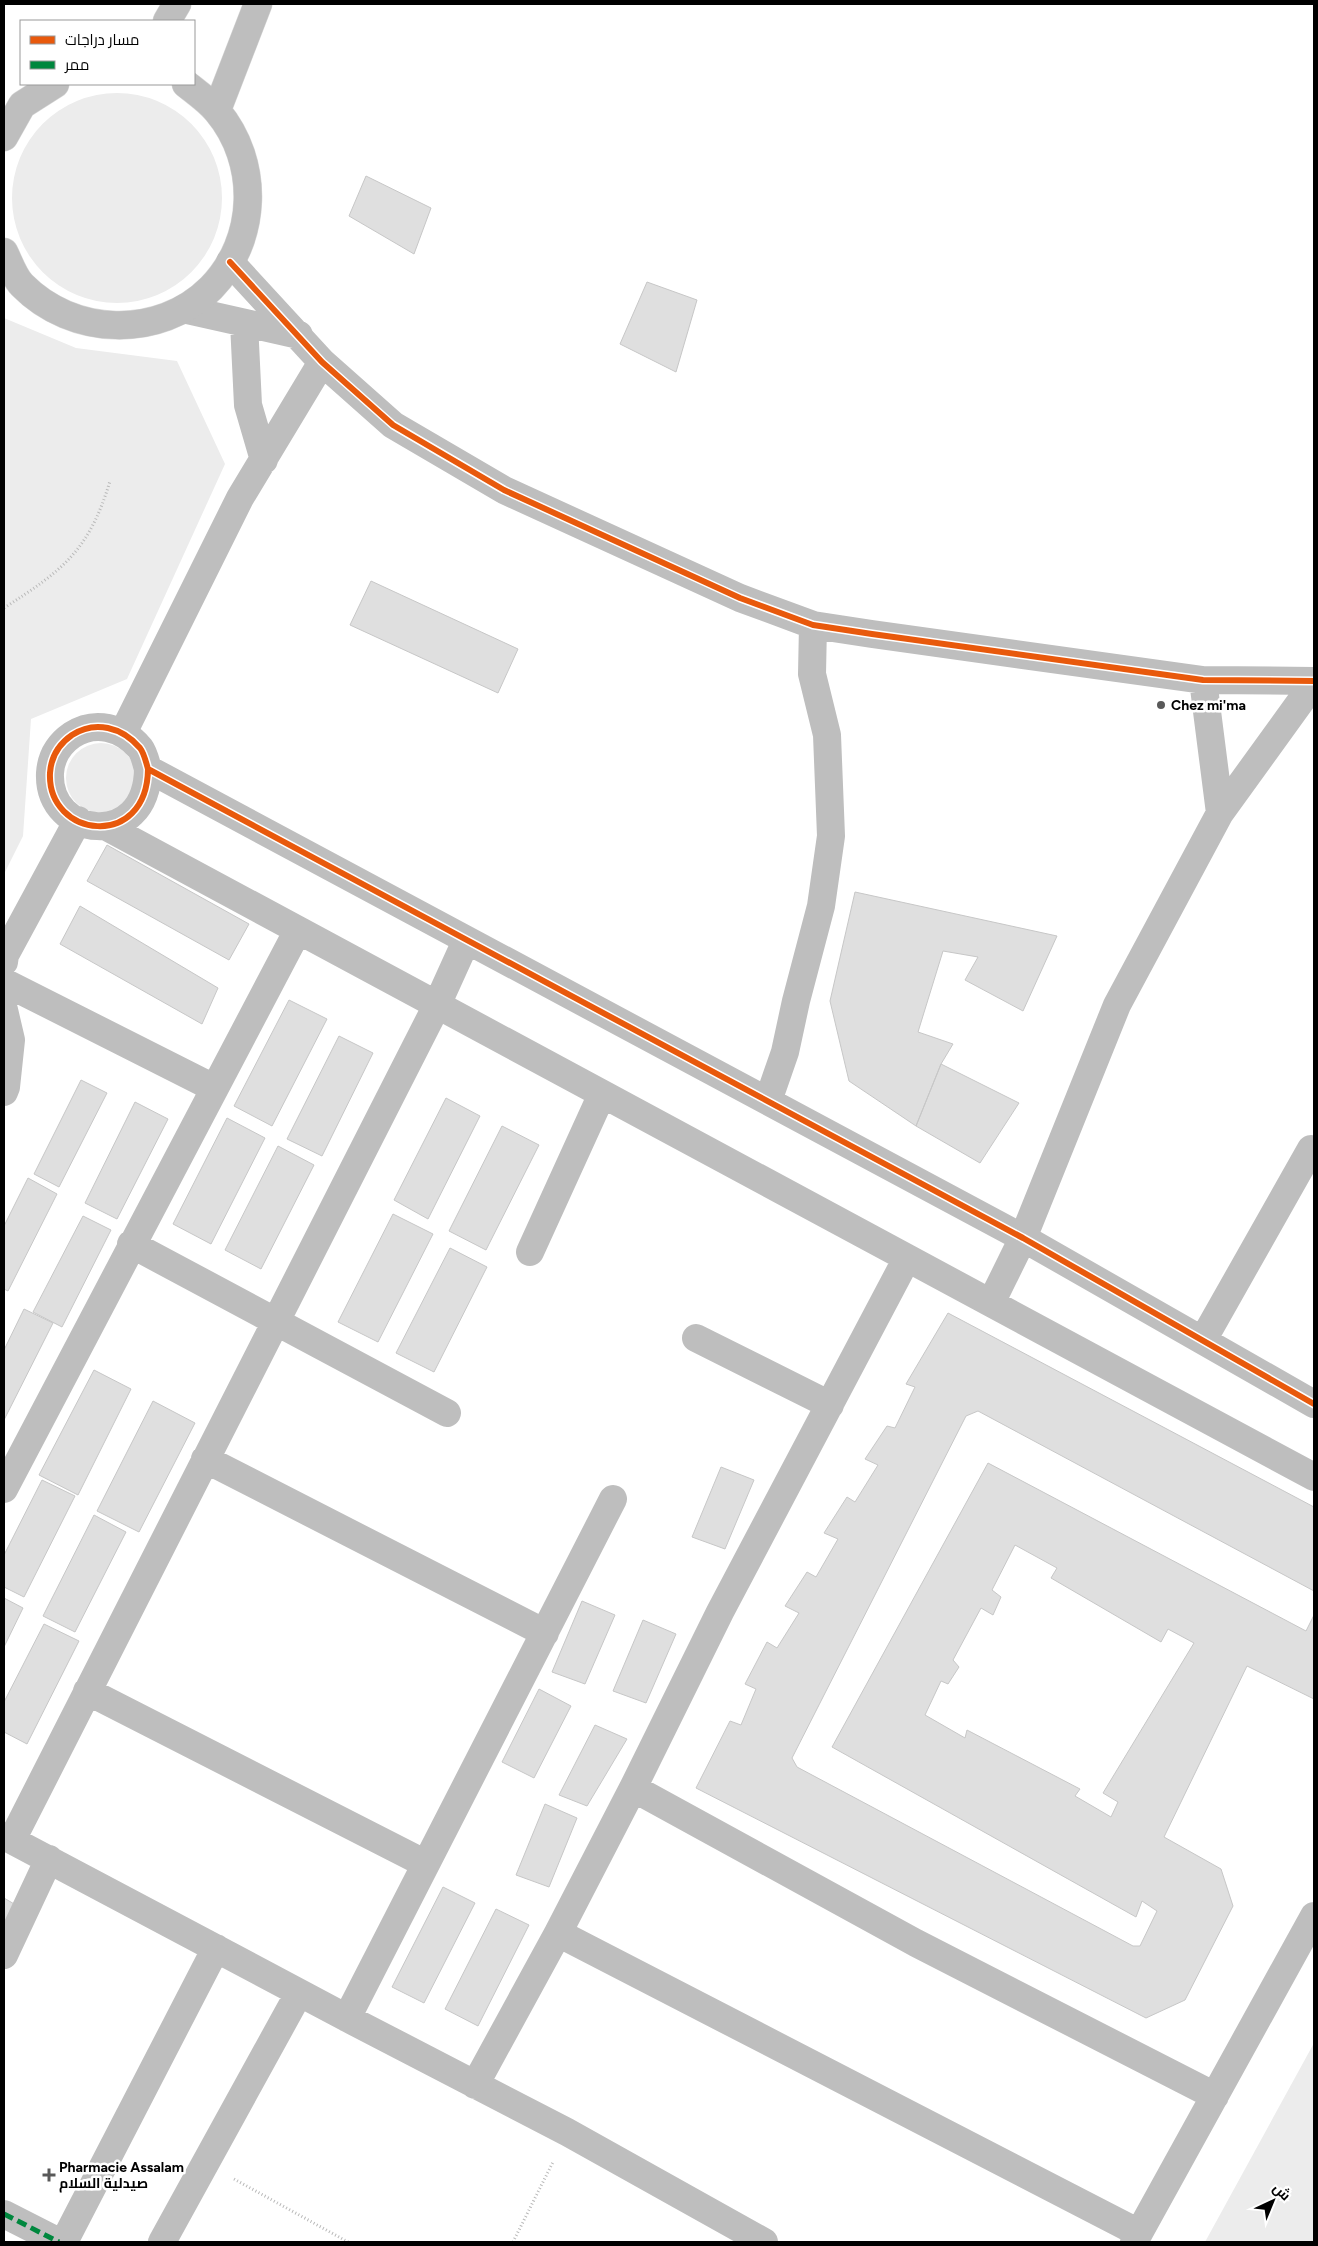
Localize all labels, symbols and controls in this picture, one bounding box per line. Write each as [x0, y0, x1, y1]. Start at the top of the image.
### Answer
legend [20, 20, 195, 85]
text: مسار دراجات [65, 31, 139, 49]
text: ممر [64, 56, 89, 74]
place label: Chez mi'ma [1171, 697, 1246, 714]
marker: Chez mi'ma [1155, 699, 1167, 711]
place label: Pharmacie Assalam صيدلية السلام [59, 2159, 184, 2193]
marker: Pharmacie Assalam صيدلية السلام [43, 2169, 55, 2181]
north arrow [1248, 2176, 1298, 2226]
text: ش [1269, 2180, 1294, 2204]

